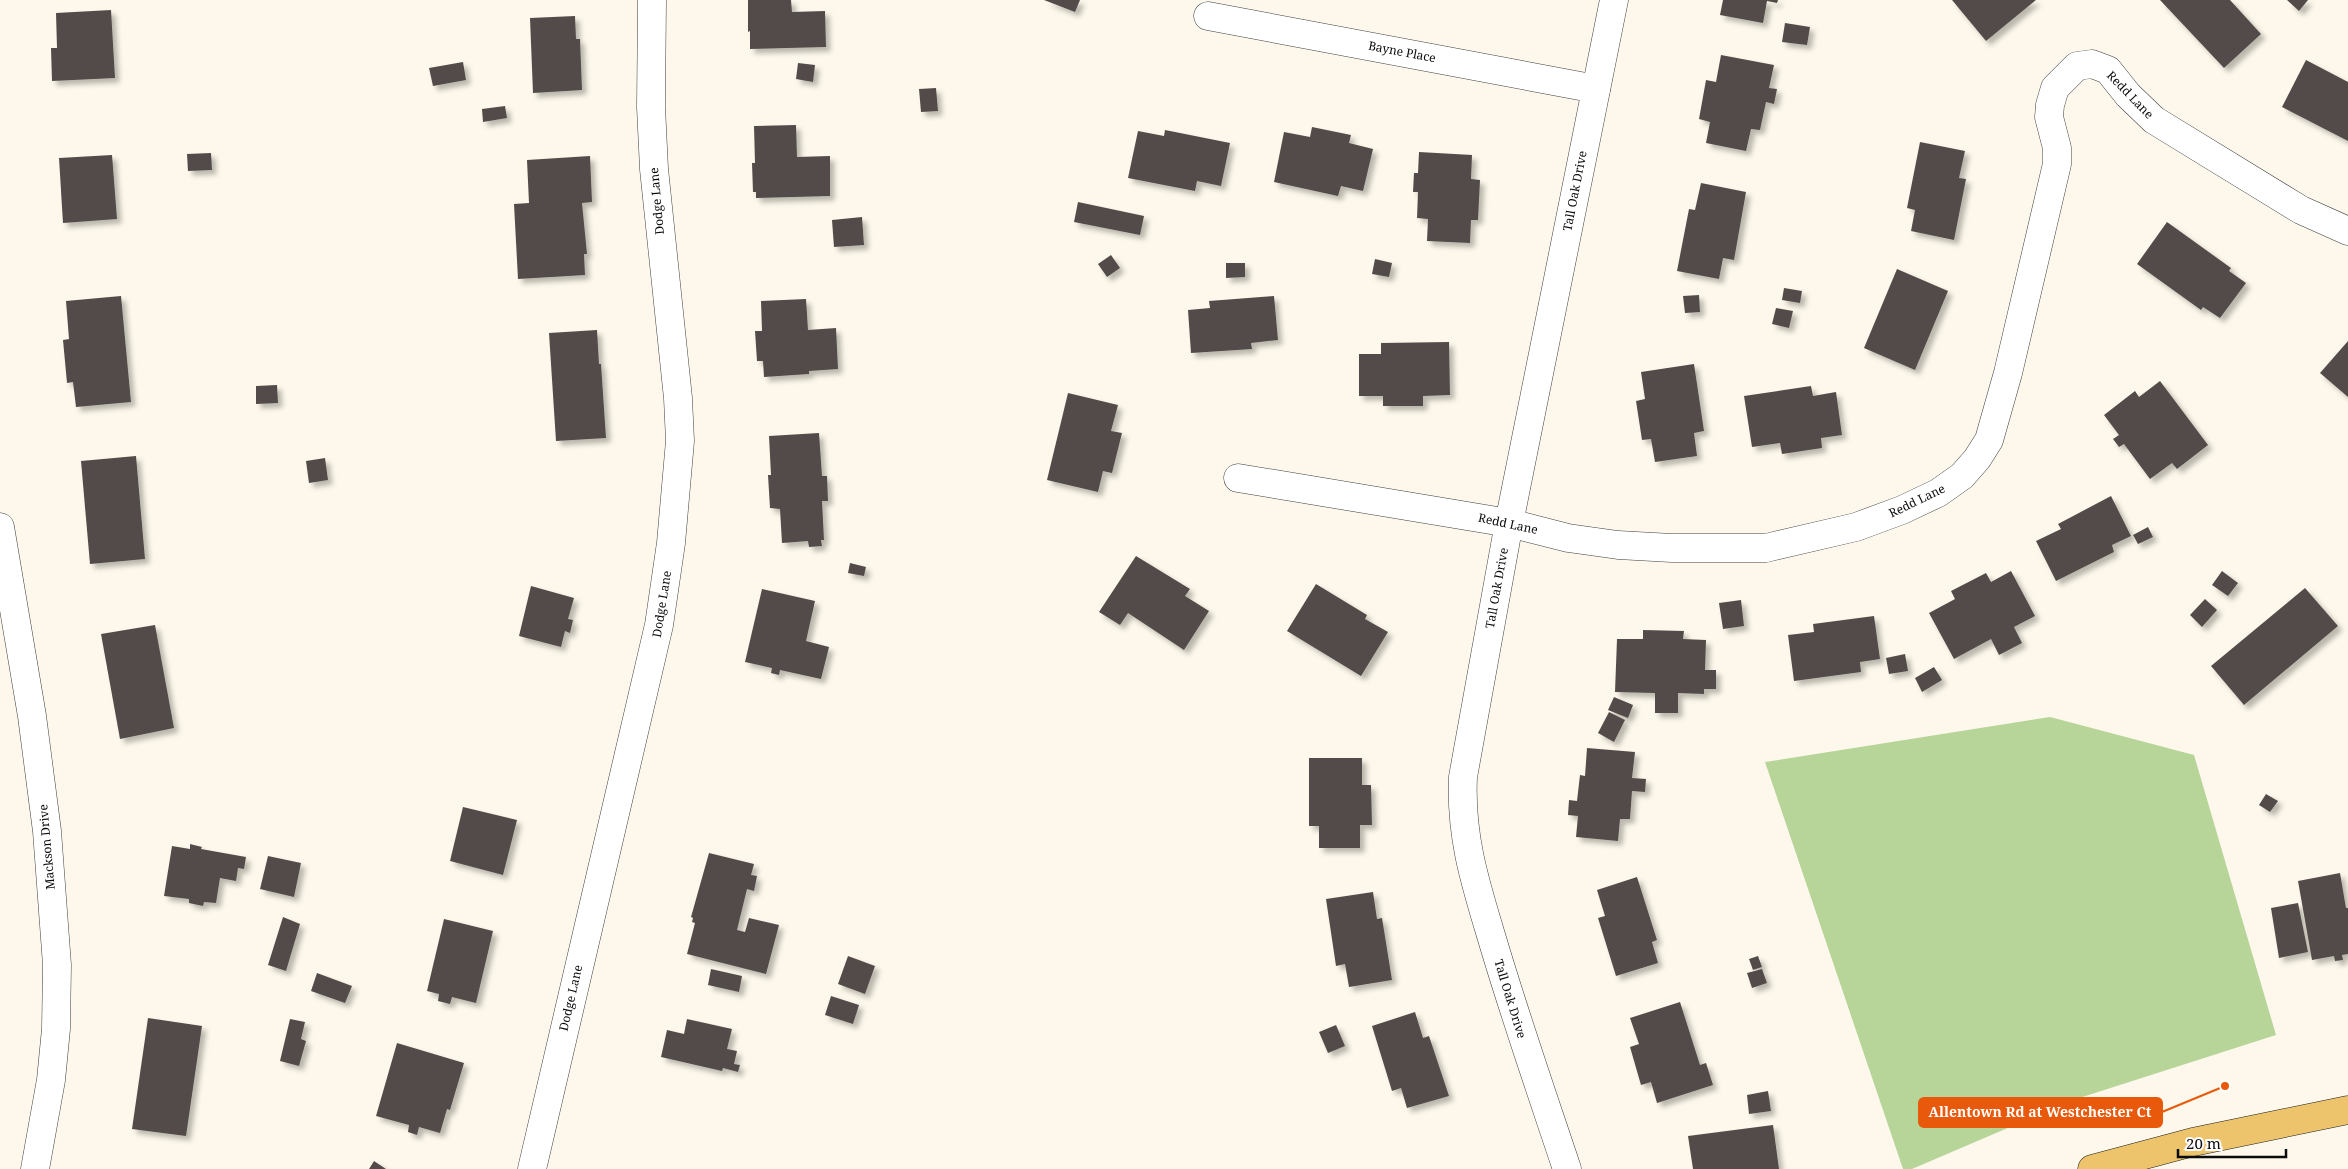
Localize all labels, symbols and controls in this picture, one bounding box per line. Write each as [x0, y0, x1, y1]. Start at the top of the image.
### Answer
street label: Bayne Place [1367, 37, 1437, 66]
street label: Redd Lane [2103, 67, 2158, 122]
street label: Tall Oak Drive [1558, 149, 1591, 233]
street label: Dodge Lane [645, 167, 668, 235]
street label: Redd Lane [1886, 480, 1948, 521]
street label: Redd Lane [1477, 509, 1539, 538]
street label: Tall Oak Drive [1481, 546, 1512, 630]
street label: Dodge Lane [648, 569, 675, 639]
street label: Mackson Drive [34, 804, 59, 890]
street label: Tall Oak Drive [1490, 957, 1531, 1040]
street label: Dodge Lane [555, 963, 586, 1033]
callout: Allentown Rd at Westchester Ct [1919, 1098, 2162, 1127]
text: Allentown Rd at Westchester Ct [1928, 1102, 2152, 1121]
scale bar [2178, 1126, 2286, 1158]
text: 20 m [2186, 1133, 2221, 1153]

